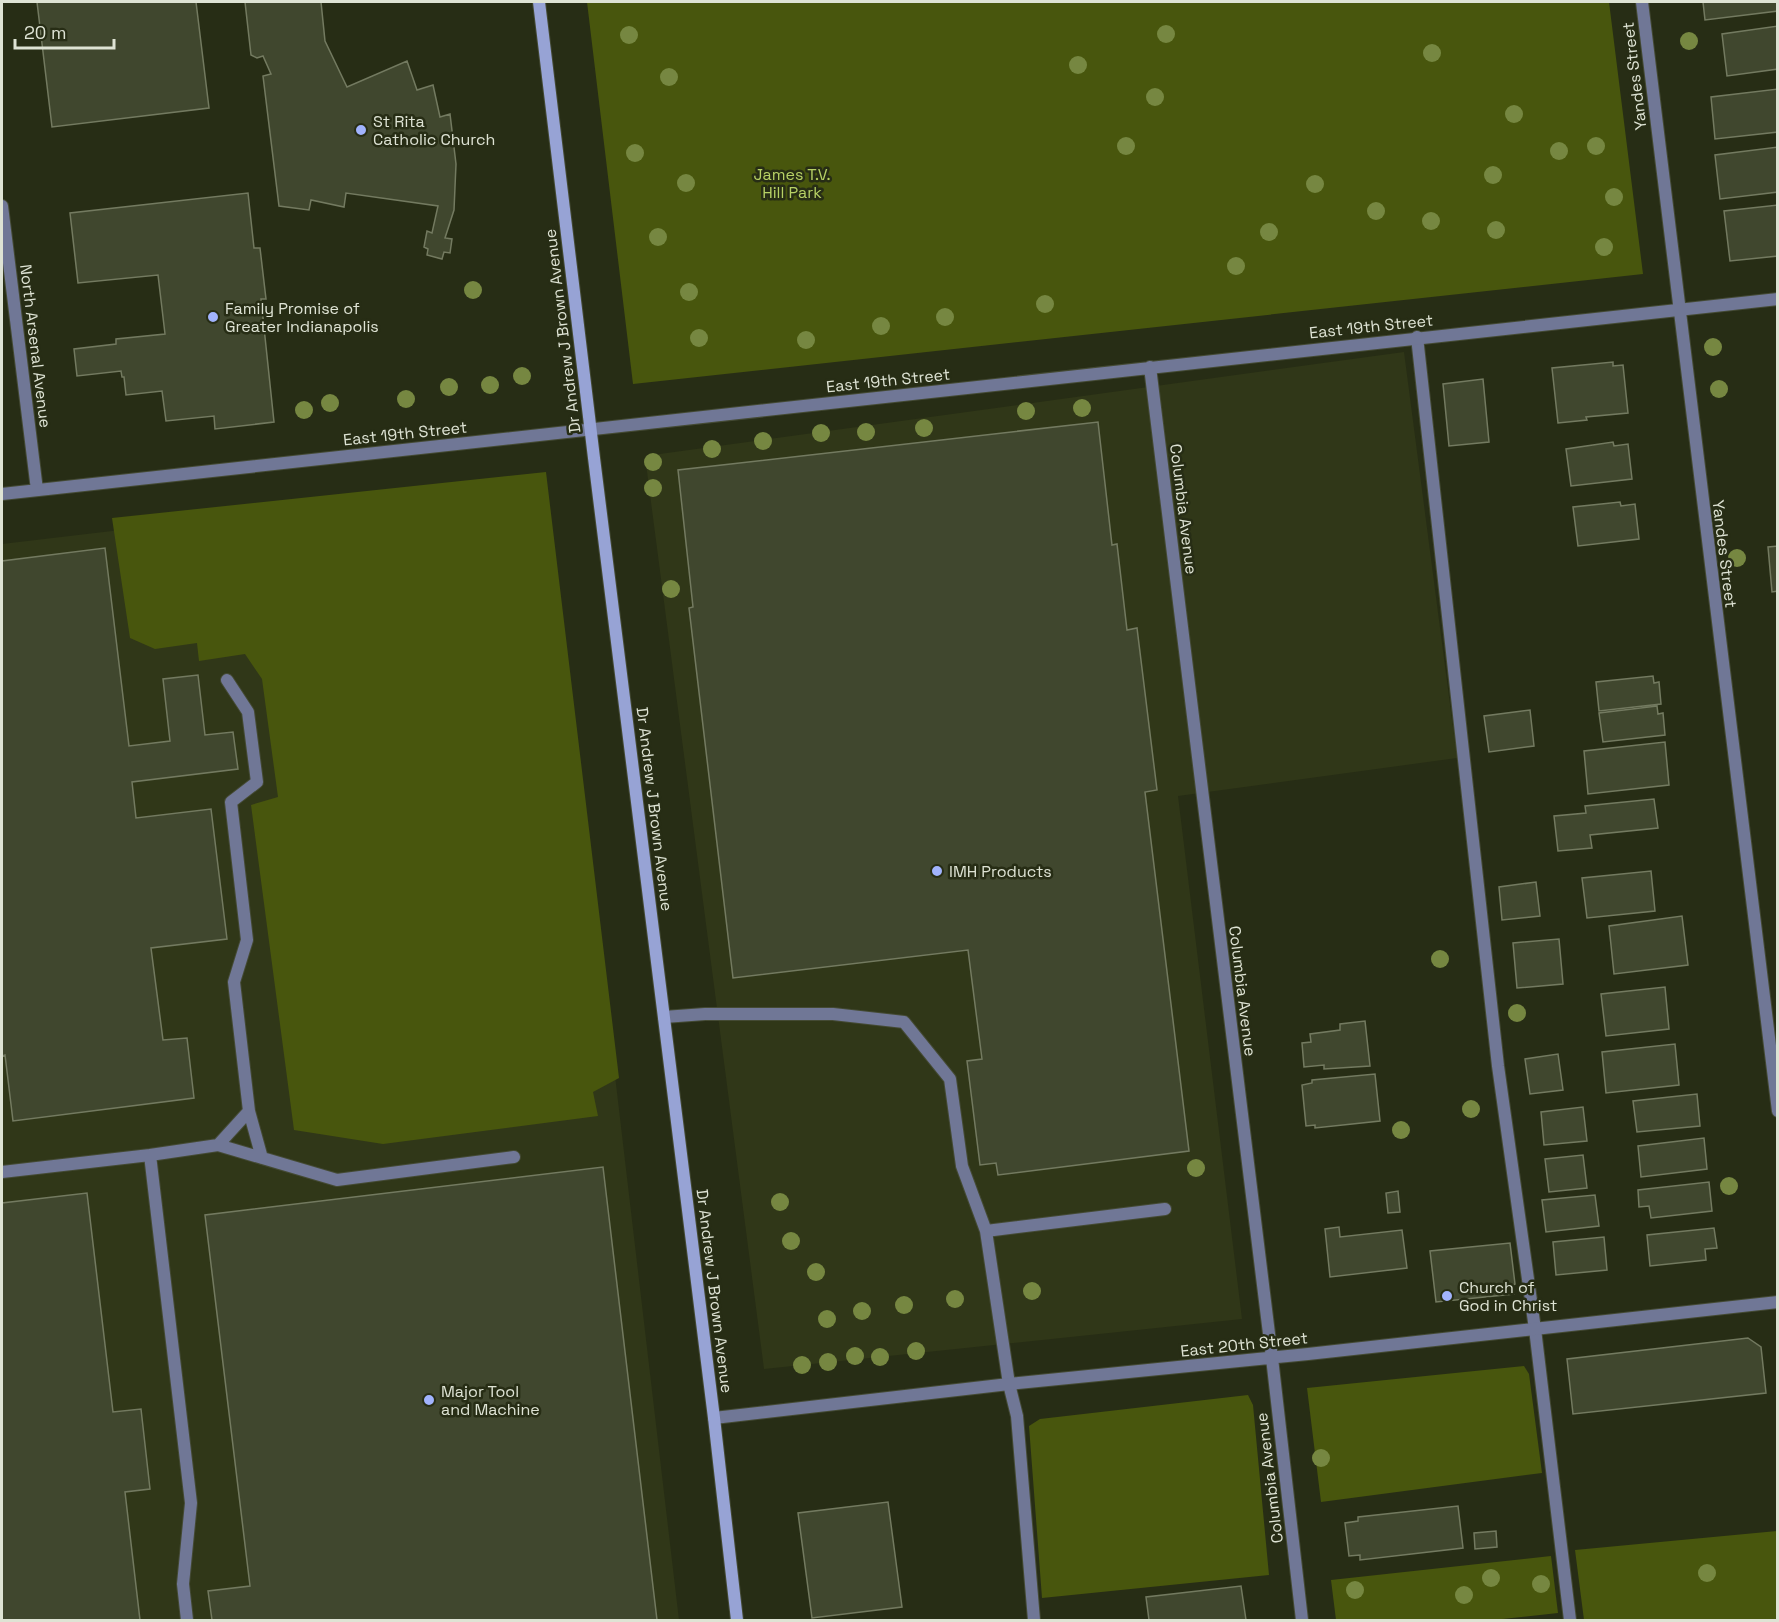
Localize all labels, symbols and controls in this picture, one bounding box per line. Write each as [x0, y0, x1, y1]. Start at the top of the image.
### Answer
scale bar [15, 12, 114, 50]
text: 20 m [24, 21, 67, 44]
street label: Yandes Street [1617, 21, 1652, 131]
place label: St Rita Catholic Church [373, 111, 495, 150]
marker: St Rita Catholic Church [354, 123, 368, 137]
park label: James T.V. Hill Park [753, 164, 831, 203]
street label: Dr Andrew J Brown Avenue [540, 228, 585, 434]
street label: North Arsenal Avenue [15, 263, 56, 429]
place label: Family Promise of Greater Indianapolis [225, 298, 379, 337]
marker: Family Promise of Greater Indianapolis [206, 310, 220, 324]
street label: East 19th Street [1308, 310, 1434, 343]
street label: East 19th Street [825, 364, 951, 397]
street label: East 19th Street [342, 417, 468, 450]
street label: Columbia Avenue [1165, 443, 1202, 576]
street label: Yandes Street [1707, 499, 1742, 609]
street label: Dr Andrew J Brown Avenue [632, 706, 677, 912]
place label: IMH Products [949, 861, 1052, 882]
marker: IMH Products [930, 864, 944, 878]
street label: Columbia Avenue [1224, 925, 1261, 1058]
street label: Dr Andrew J Brown Avenue [692, 1188, 737, 1394]
place label: Church of God in Christ [1459, 1277, 1557, 1316]
marker: Church of God in Christ [1440, 1289, 1454, 1303]
street label: East 20th Street [1179, 1327, 1309, 1362]
place label: Major Tool and Machine [441, 1381, 540, 1420]
marker: Major Tool and Machine [422, 1393, 436, 1407]
street label: Columbia Avenue [1251, 1411, 1288, 1544]

